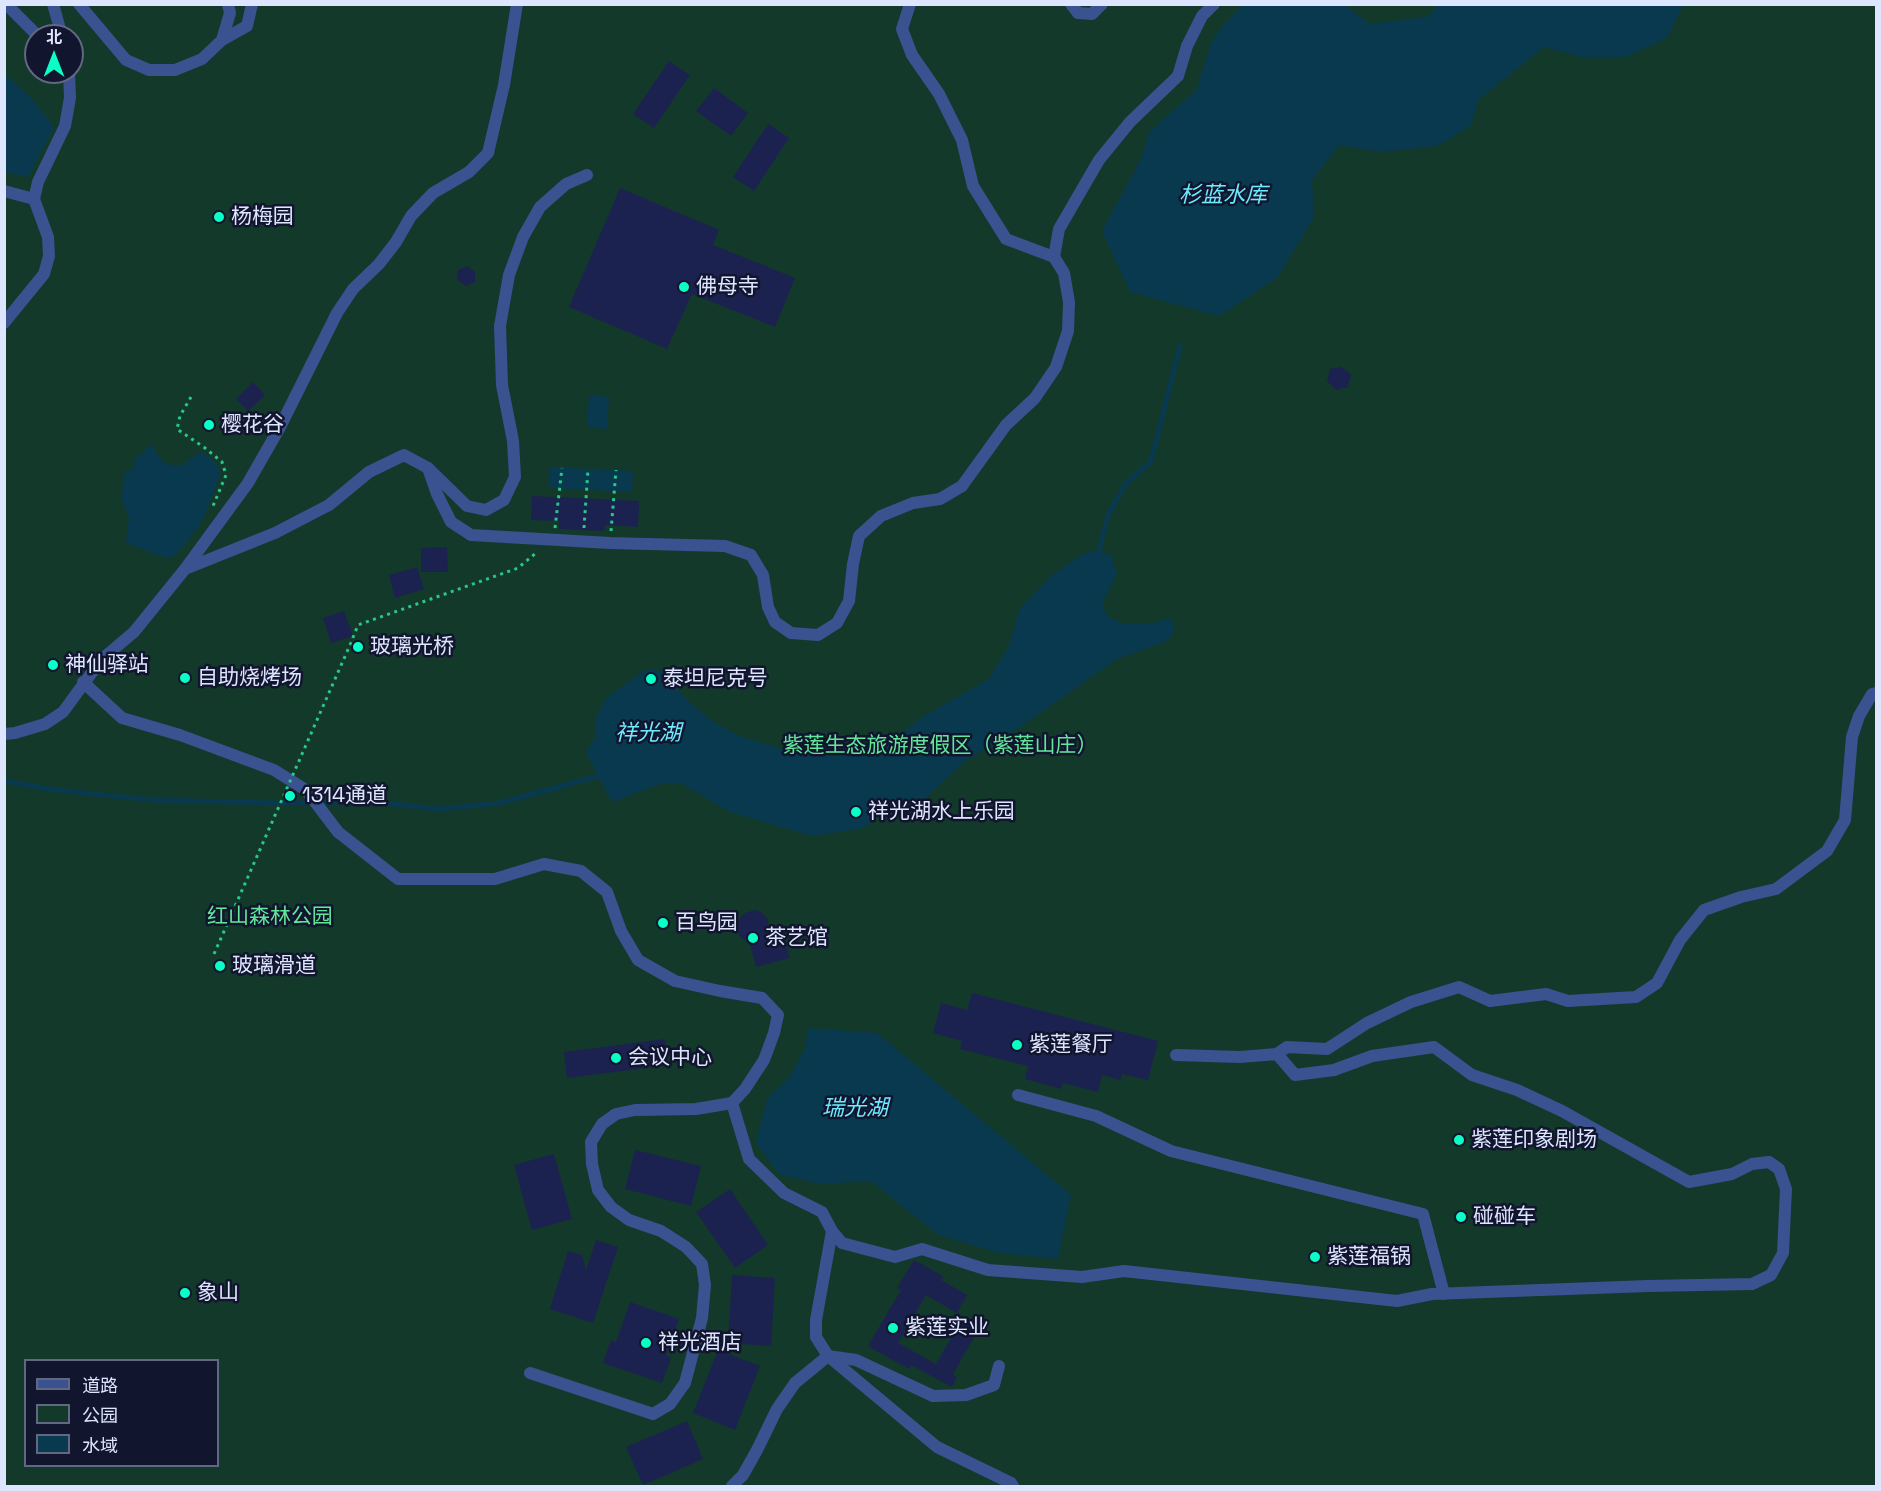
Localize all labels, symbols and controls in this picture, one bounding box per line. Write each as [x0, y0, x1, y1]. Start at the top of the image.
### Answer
north arrow [24, 24, 84, 84]
text: 北 [46, 27, 62, 48]
water label: 杉蓝水库 [1179, 183, 1267, 209]
place label: 杨梅园 [231, 204, 294, 230]
marker: 杨梅园 [212, 210, 226, 224]
place label: 佛母寺 [696, 274, 759, 300]
marker: 佛母寺 [677, 280, 691, 294]
place label: 樱花谷 [221, 412, 284, 438]
marker: 樱花谷 [202, 418, 216, 432]
place label: 玻璃光桥 [370, 634, 454, 660]
marker: 玻璃光桥 [351, 640, 365, 654]
place label: 神仙驿站 [65, 652, 149, 678]
marker: 神仙驿站 [46, 658, 60, 672]
place label: 自助烧烤场 [197, 665, 302, 691]
place label: 泰坦尼克号 [663, 666, 768, 692]
marker: 自助烧烤场 [178, 671, 192, 685]
marker: 泰坦尼克号 [644, 672, 658, 686]
water label: 祥光湖 [615, 721, 681, 747]
park label: 紫莲生态旅游度假区（紫莲山庄） [783, 733, 1097, 759]
place label: 1314通道 [302, 783, 387, 809]
marker: 1314通道 [283, 789, 297, 803]
place label: 祥光湖水上乐园 [868, 799, 1015, 825]
marker: 祥光湖水上乐园 [849, 805, 863, 819]
park label: 红山森林公园 [207, 904, 333, 930]
place label: 百鸟园 [675, 910, 738, 936]
marker: 百鸟园 [656, 916, 670, 930]
place label: 茶艺馆 [765, 925, 828, 951]
marker: 茶艺馆 [746, 931, 760, 945]
place label: 玻璃滑道 [232, 953, 316, 979]
marker: 玻璃滑道 [213, 959, 227, 973]
place label: 紫莲餐厅 [1029, 1032, 1113, 1058]
marker: 紫莲餐厅 [1010, 1038, 1024, 1052]
place label: 会议中心 [628, 1045, 712, 1071]
marker: 会议中心 [609, 1051, 623, 1065]
water label: 瑞光湖 [822, 1096, 888, 1122]
place label: 紫莲印象剧场 [1471, 1127, 1597, 1153]
marker: 紫莲印象剧场 [1452, 1133, 1466, 1147]
place label: 碰碰车 [1473, 1204, 1536, 1230]
marker: 碰碰车 [1454, 1210, 1468, 1224]
place label: 紫莲福锅 [1327, 1244, 1411, 1270]
marker: 紫莲福锅 [1308, 1250, 1322, 1264]
place label: 象山 [197, 1280, 239, 1306]
marker: 象山 [178, 1286, 192, 1300]
place label: 紫莲实业 [905, 1315, 989, 1341]
marker: 紫莲实业 [886, 1321, 900, 1335]
place label: 祥光酒店 [658, 1330, 742, 1356]
marker: 祥光酒店 [639, 1336, 653, 1350]
legend [24, 1359, 219, 1467]
text: 道路 [82, 1374, 118, 1397]
text: 公园 [82, 1404, 118, 1427]
text: 水域 [82, 1434, 118, 1457]

